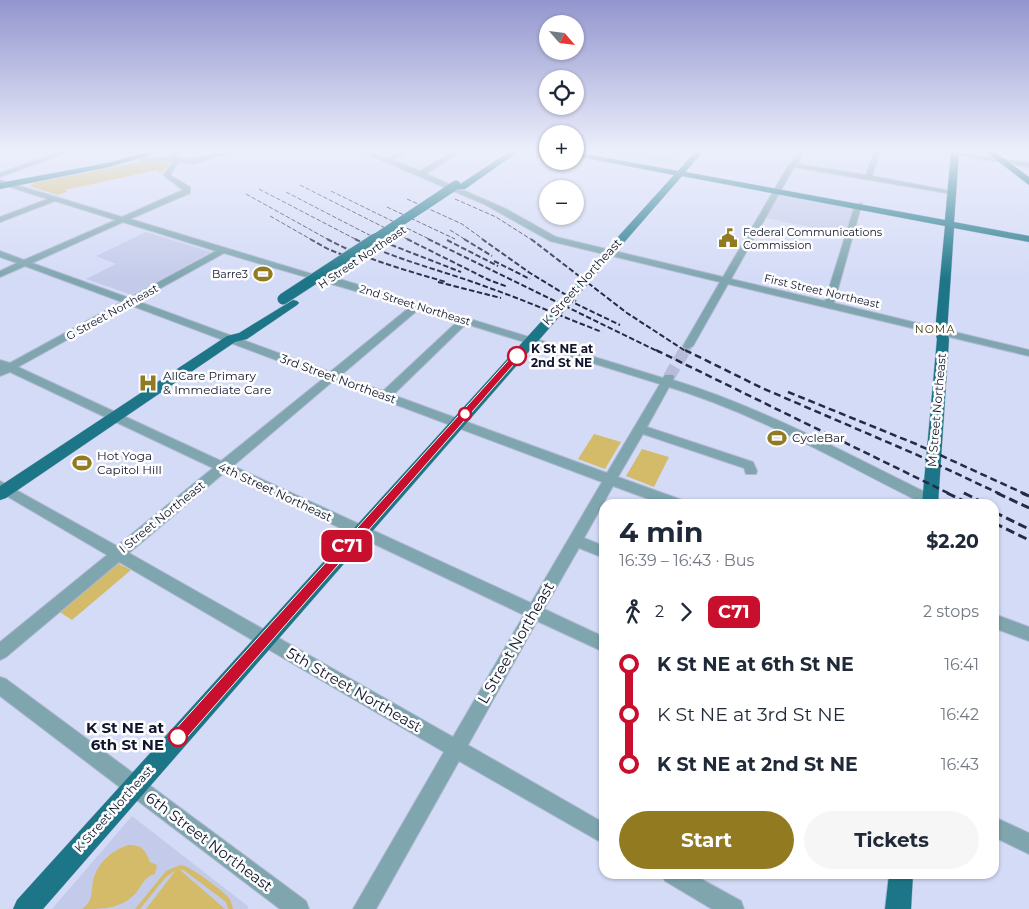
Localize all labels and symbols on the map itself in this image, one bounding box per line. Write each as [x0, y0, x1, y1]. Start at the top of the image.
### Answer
north arrow [539, 15, 584, 60]
street label: H Street Northeast [315, 222, 409, 292]
place label: Federal Communications Commission [743, 225, 883, 252]
public building icon: Federal Communications Commission [717, 227, 739, 249]
street label: K Street Northeast [539, 235, 625, 328]
sports icon: Barre3 [252, 263, 274, 285]
place label: Barre3 [212, 267, 248, 281]
street label: First Street Northeast [763, 271, 882, 311]
street label: G Street Northeast [64, 281, 161, 343]
street label: 2nd Street Northeast [358, 281, 473, 329]
district label: NOMA [915, 322, 955, 336]
place label: K St NE at 2nd St NE [531, 341, 594, 370]
marker: K St NE at 2nd St NE [507, 346, 527, 366]
street label: 3rd Street Northeast [278, 351, 398, 407]
street label: M Street Northeast [924, 352, 949, 467]
place label: AllCare Primary & Immediate Care [163, 368, 271, 397]
hospital icon: AllCare Primary & Immediate Care [137, 372, 159, 394]
unlabelled marker [458, 407, 472, 421]
sports icon: CycleBar [766, 427, 788, 449]
place label: CycleBar [792, 430, 845, 445]
place label: Hot Yoga Capitol Hill [97, 448, 162, 477]
sports icon: Hot Yoga Capitol Hill [71, 452, 93, 474]
street label: 4th Street Northeast [216, 459, 335, 525]
street label: I Street Northeast [116, 477, 208, 556]
line badge: C71 [318, 530, 376, 562]
street label: L Street Northeast [473, 579, 558, 707]
street label: 5th Street Northeast [283, 643, 425, 736]
place label: K St NE at 6th St NE [86, 718, 164, 754]
marker: K St NE at 6th St NE [168, 727, 188, 747]
street label: K Street Northeast [71, 762, 157, 855]
street label: 6th Street Northeast [142, 788, 276, 895]

